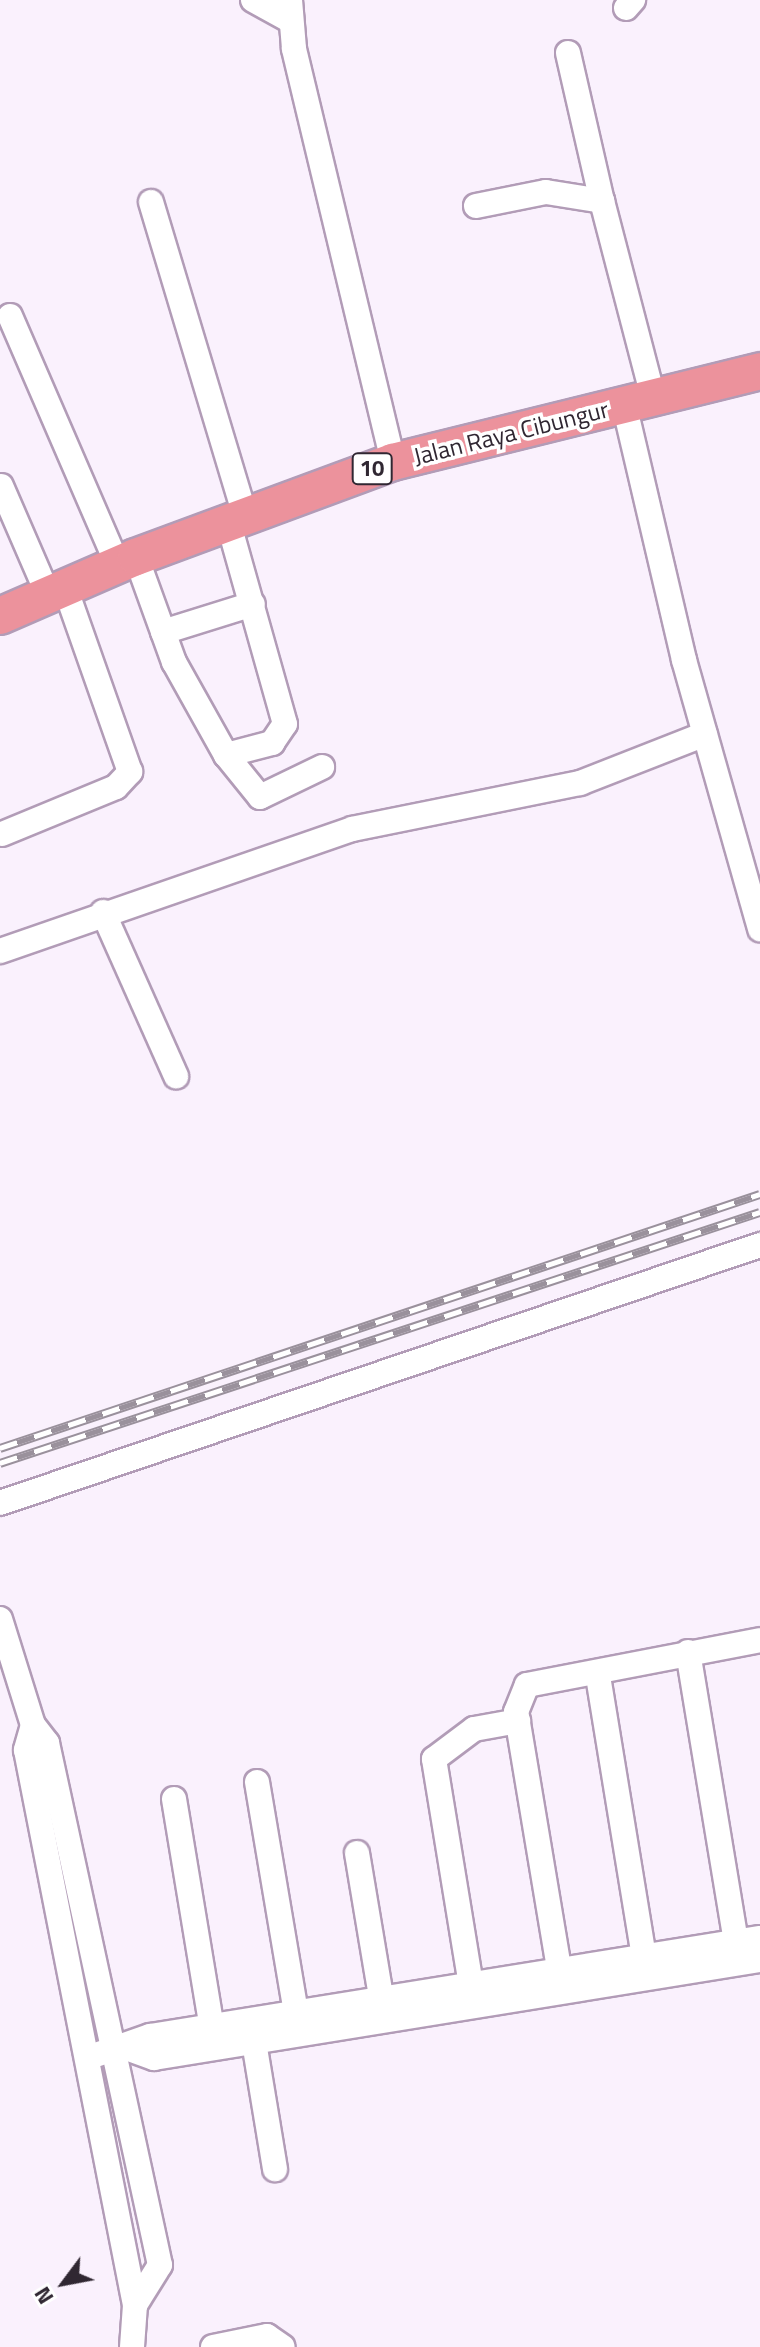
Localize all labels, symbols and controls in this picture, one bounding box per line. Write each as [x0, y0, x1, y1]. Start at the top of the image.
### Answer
street label: Jalan Raya Cibungur [410, 395, 612, 471]
road number: 10 [350, 451, 394, 487]
north arrow [24, 2243, 104, 2323]
text: N [25, 2280, 62, 2311]

